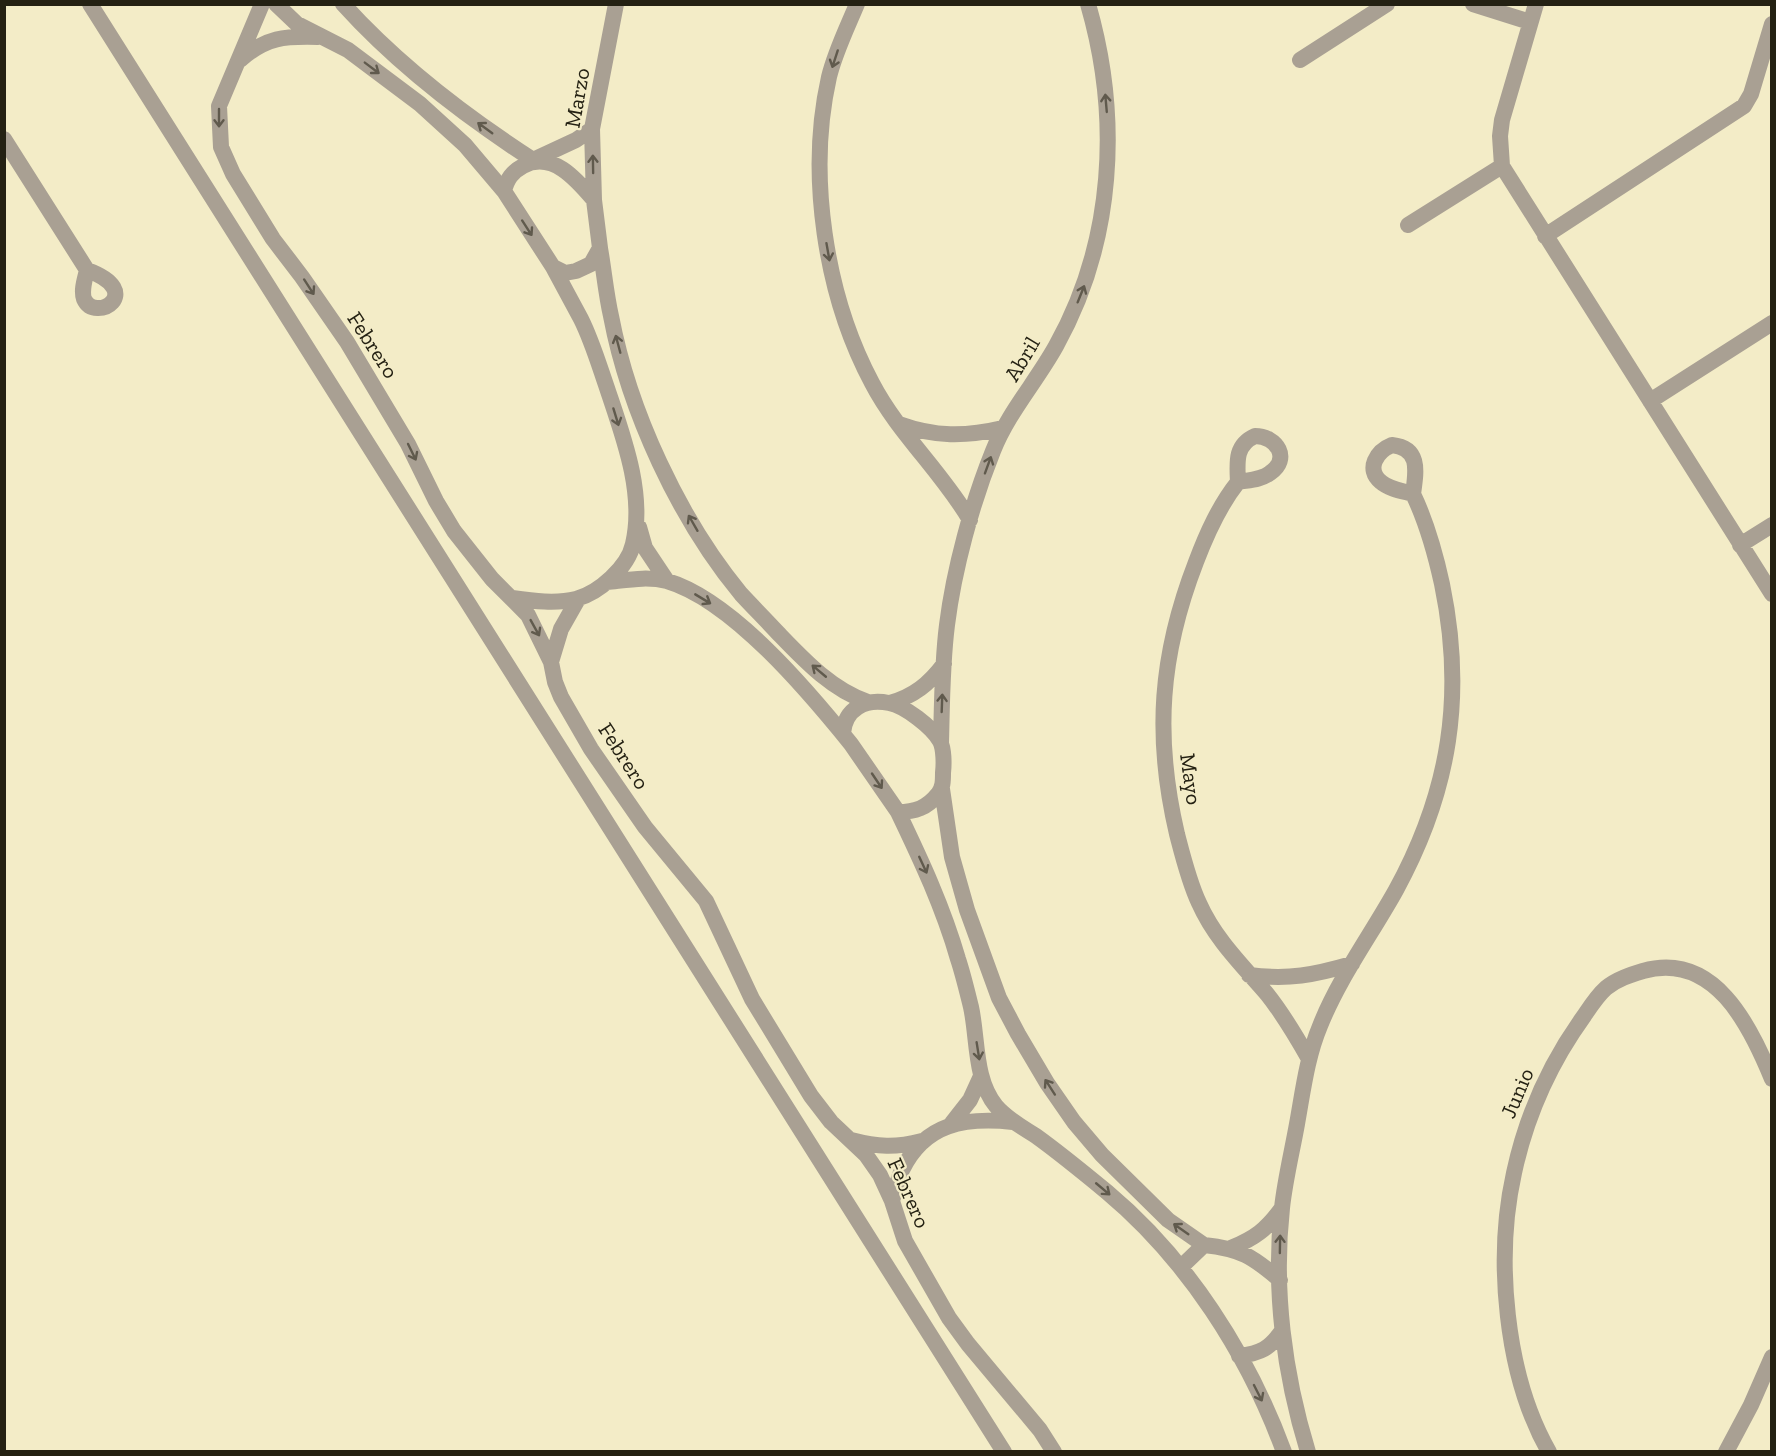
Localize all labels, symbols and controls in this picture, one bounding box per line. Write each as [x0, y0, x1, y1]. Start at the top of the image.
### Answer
one-way arrow [829, 49, 840, 68]
one-way arrow [364, 61, 380, 74]
street label: Marzo [558, 66, 596, 130]
one-way arrow [1101, 93, 1112, 113]
one-way arrow [213, 107, 225, 127]
one-way arrow [477, 122, 493, 134]
one-way arrow [587, 155, 599, 175]
one-way arrow [521, 219, 534, 236]
one-way arrow [823, 241, 834, 261]
one-way arrow [303, 278, 315, 295]
one-way arrow [1076, 285, 1087, 304]
street label: Febrero [342, 307, 404, 383]
street label: Abril [998, 332, 1046, 386]
one-way arrow [612, 335, 623, 354]
one-way arrow [611, 407, 622, 426]
one-way arrow [406, 443, 418, 461]
one-way arrow [983, 456, 994, 474]
one-way arrow [687, 515, 699, 532]
one-way arrow [694, 594, 711, 606]
one-way arrow [529, 619, 541, 636]
one-way arrow [812, 664, 827, 678]
one-way arrow [937, 694, 948, 714]
street label: Febrero [593, 718, 655, 794]
street label: Mayo [1174, 752, 1208, 806]
one-way arrow [871, 772, 883, 788]
one-way arrow [918, 855, 930, 873]
one-way arrow [972, 1041, 983, 1060]
street label: Junio [1494, 1064, 1540, 1122]
one-way arrow [1043, 1079, 1055, 1096]
street label: Febrero [882, 1154, 936, 1232]
one-way arrow [1095, 1182, 1110, 1196]
one-way arrow [1174, 1223, 1190, 1235]
one-way arrow [1274, 1234, 1286, 1254]
one-way arrow [1252, 1384, 1264, 1401]

